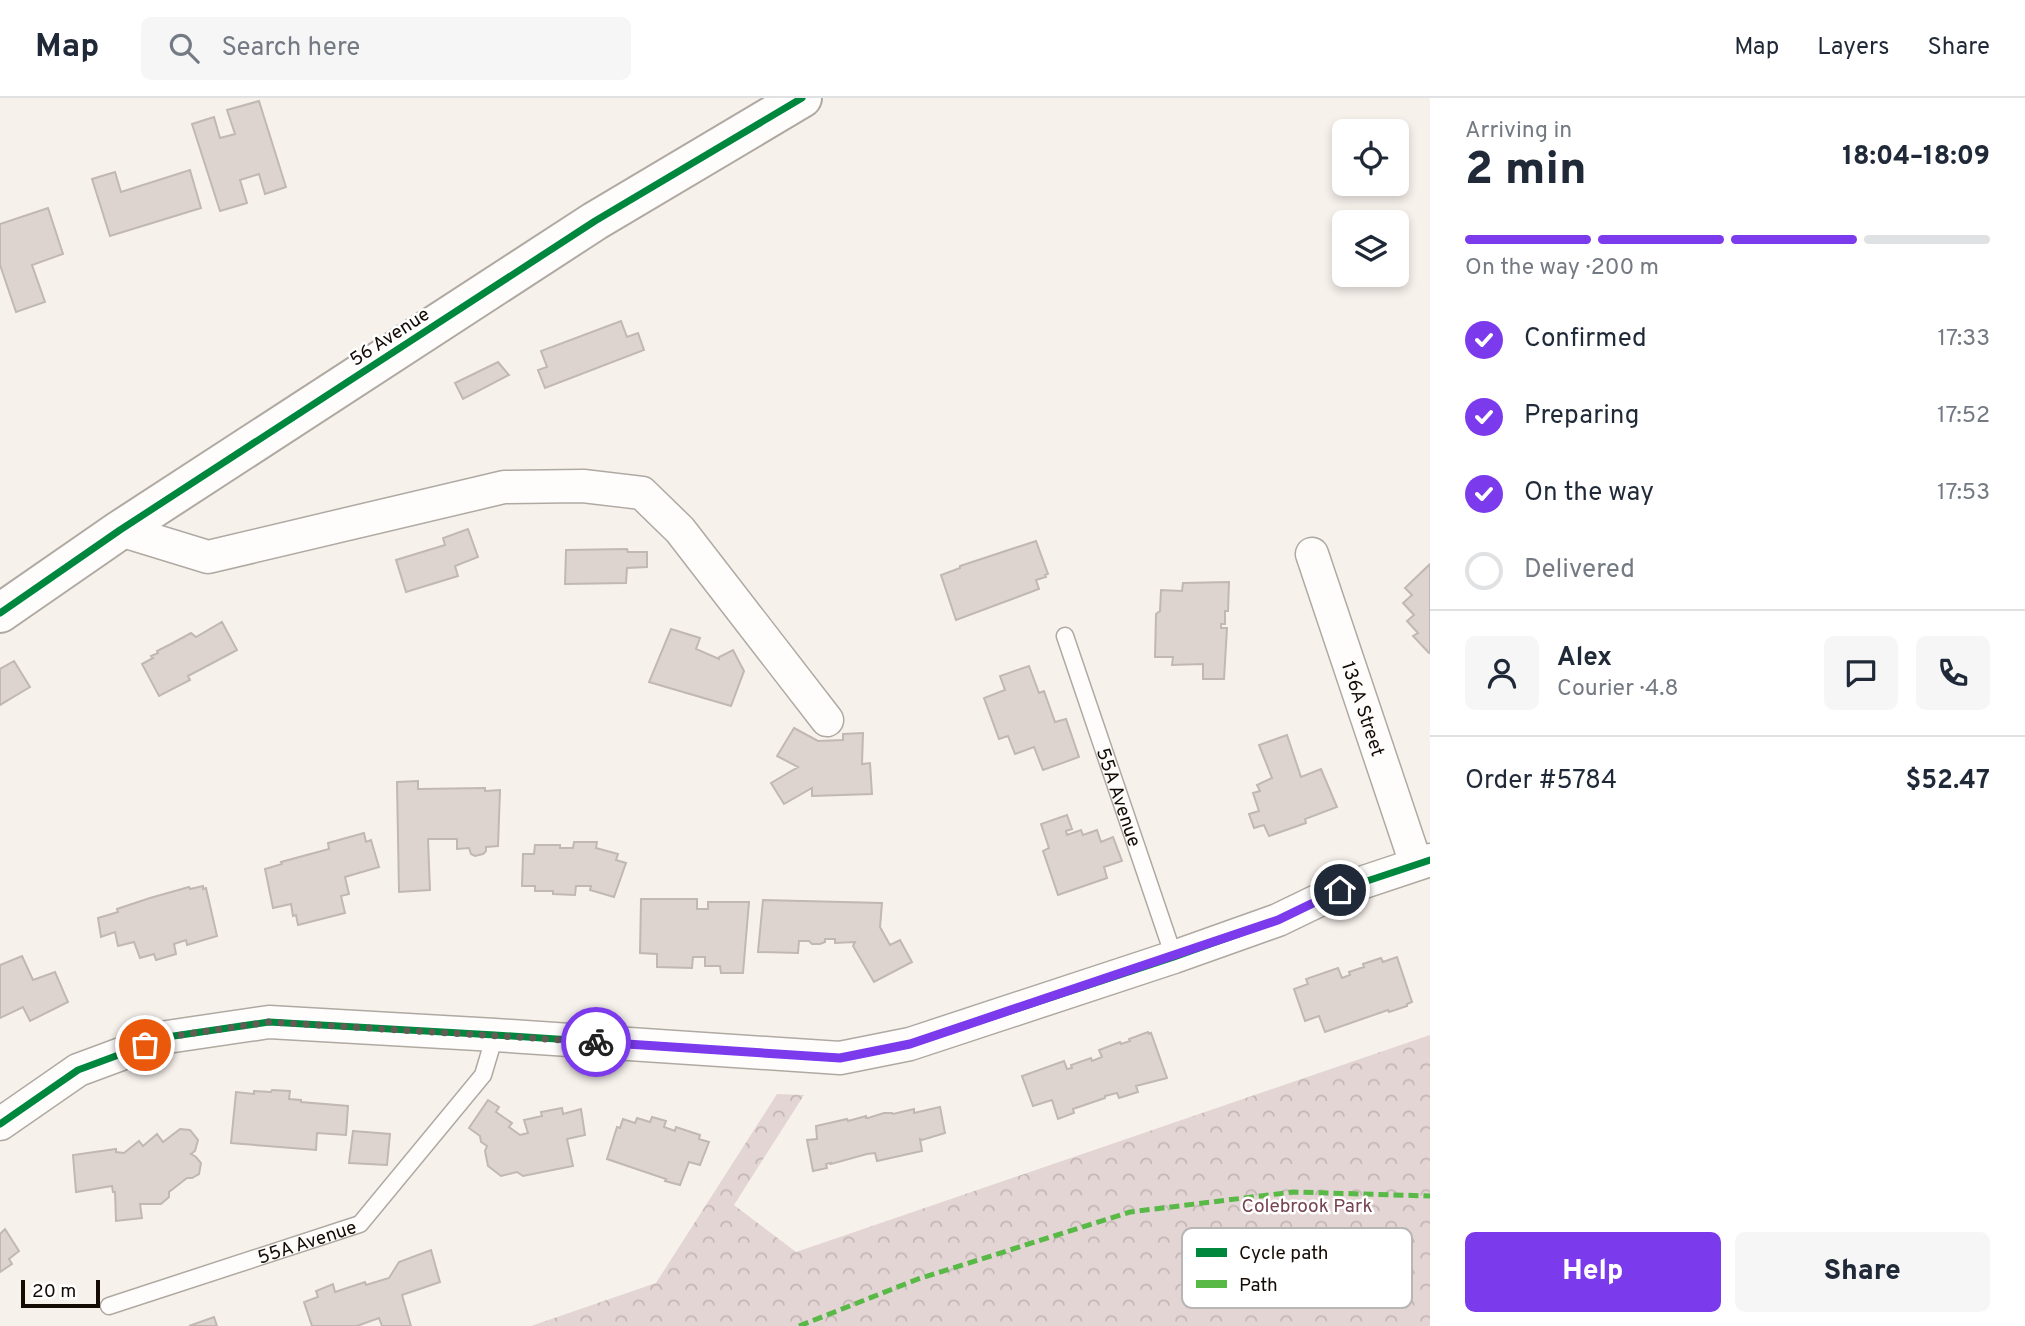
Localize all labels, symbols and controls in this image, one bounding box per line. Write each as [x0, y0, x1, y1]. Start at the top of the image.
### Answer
search box [141, 17, 631, 80]
text: Map [35, 27, 99, 69]
icon: search [165, 29, 203, 67]
text: Search here [221, 32, 360, 65]
text: Map [1734, 33, 1779, 63]
text: Layers [1817, 33, 1889, 63]
text: Share [1927, 33, 1990, 63]
text: Arriving in [1465, 117, 1572, 146]
map controls [1332, 119, 1409, 287]
button: locate [1332, 119, 1409, 196]
text: 18:04–18:09 [1842, 141, 1990, 174]
text: 2 min [1465, 142, 1587, 201]
button: layers [1332, 210, 1409, 287]
text: On the way · 200 m [1465, 254, 1659, 283]
street label: 56 Avenue [346, 303, 435, 372]
icon: check [1465, 321, 1503, 359]
text: Confirmed [1524, 323, 1647, 356]
text: 17:33 [1938, 325, 1990, 354]
icon: check [1465, 398, 1503, 436]
text: Preparing [1524, 400, 1639, 433]
text: 17:52 [1937, 402, 1990, 431]
icon: check [1465, 475, 1503, 513]
text: On the way [1524, 477, 1654, 510]
text: 17:53 [1937, 479, 1990, 508]
text: Delivered [1524, 554, 1635, 587]
button: person [1465, 636, 1539, 710]
button: chat [1824, 636, 1898, 710]
button: phone [1916, 636, 1990, 710]
text: Alex [1557, 642, 1612, 675]
street label: 136A Street [1335, 659, 1389, 760]
text: Courier · 4.8 [1557, 675, 1678, 704]
street label: 55A Avenue [1090, 745, 1146, 850]
text: Order #5784 [1465, 765, 1617, 798]
text: $52.47 [1906, 765, 1990, 798]
pin [1310, 860, 1370, 920]
icon: home [1321, 871, 1359, 909]
courier [561, 1007, 631, 1077]
pin [115, 1015, 175, 1075]
icon: bike [577, 1023, 615, 1061]
icon: bag [126, 1026, 164, 1064]
park label: Colebrook Park [1242, 1195, 1372, 1219]
street label: 55A Avenue [255, 1216, 360, 1271]
legend [1182, 1228, 1412, 1308]
button: Help [1465, 1232, 1721, 1312]
button: Share [1735, 1232, 1990, 1312]
text: Cycle path [1239, 1242, 1328, 1266]
text: Path [1239, 1274, 1278, 1298]
scale bar [21, 1277, 100, 1309]
text: 20 m [32, 1280, 76, 1304]

